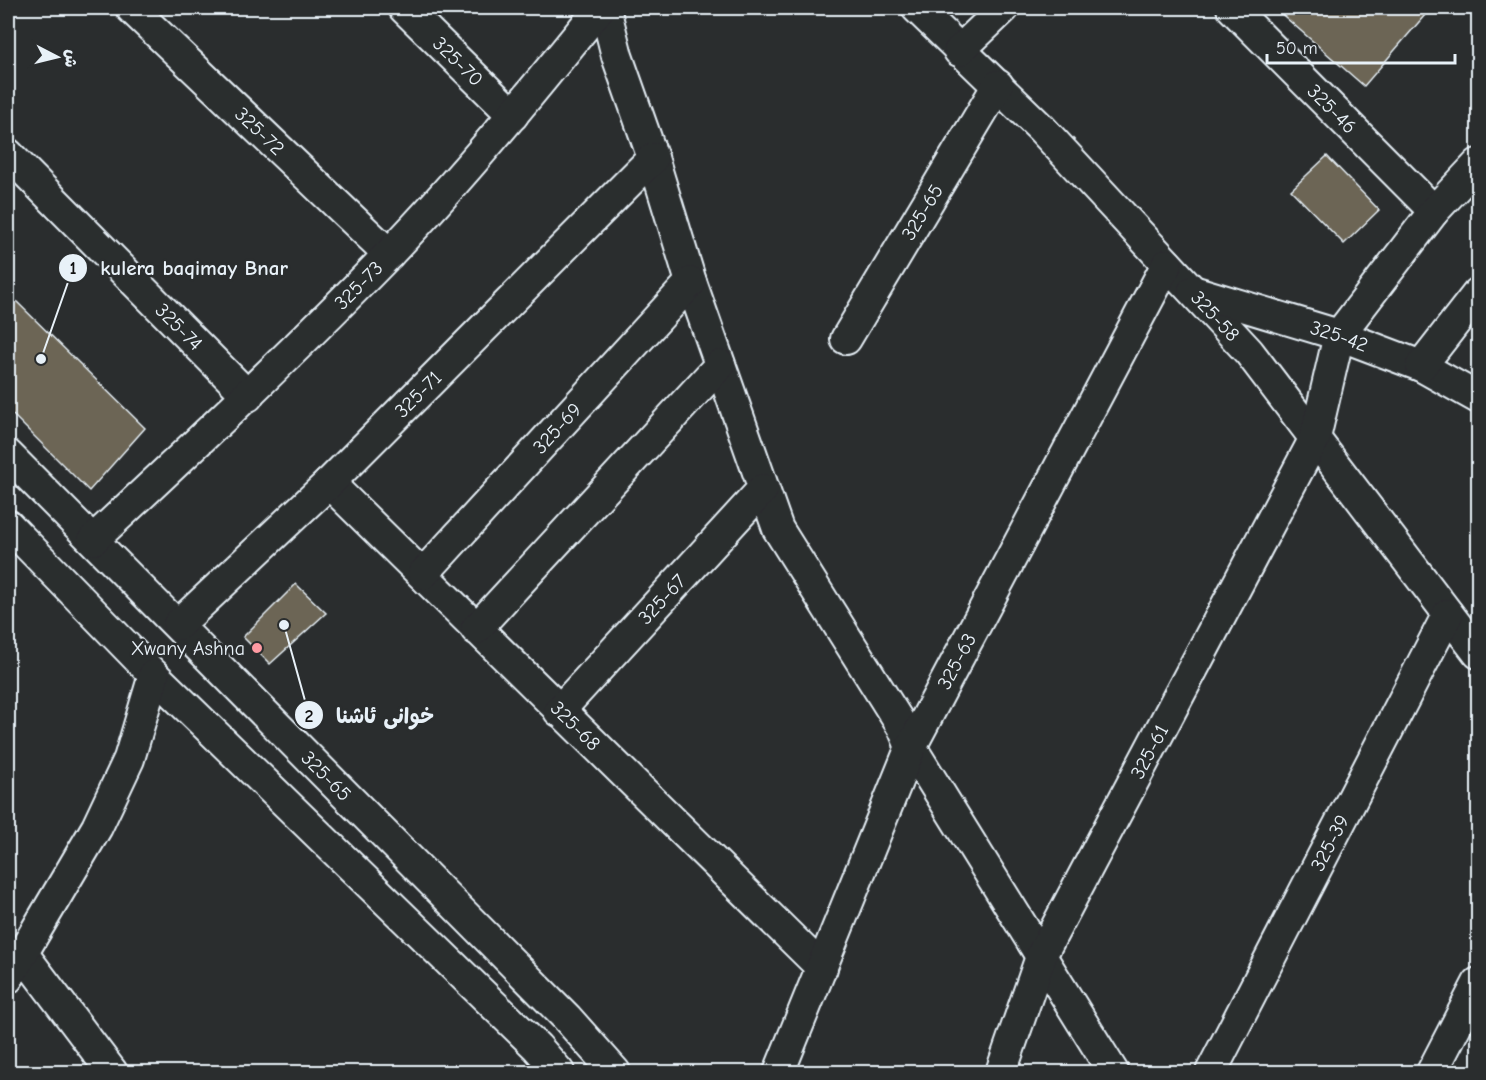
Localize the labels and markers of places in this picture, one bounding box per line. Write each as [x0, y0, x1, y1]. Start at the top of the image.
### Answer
callout: kulera baqimay Bnar [58, 248, 299, 287]
place label: Xwany Ashna [131, 637, 245, 660]
marker: Xwany Ashna [250, 641, 264, 655]
callout: خوانى ئاشنا [294, 696, 446, 735]

